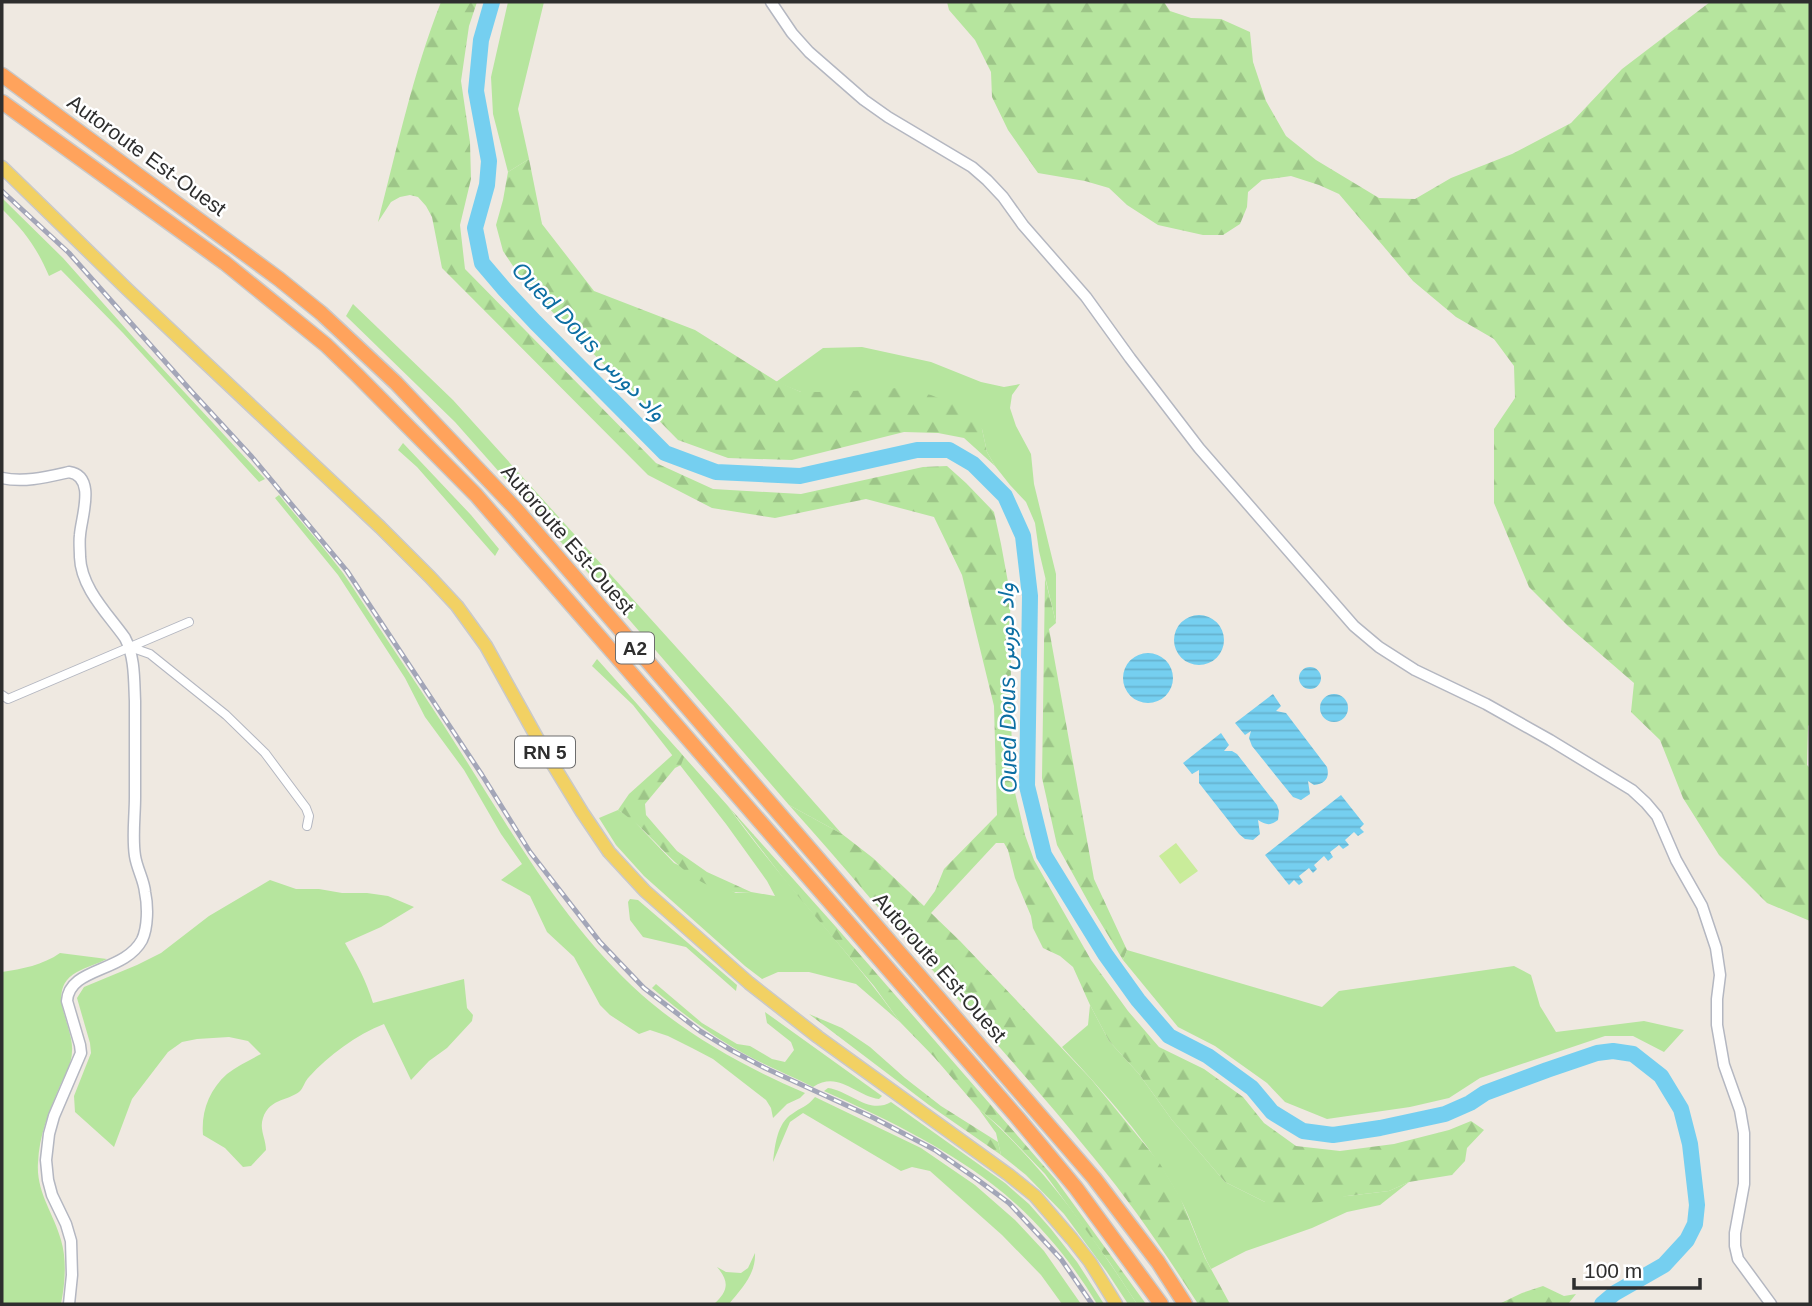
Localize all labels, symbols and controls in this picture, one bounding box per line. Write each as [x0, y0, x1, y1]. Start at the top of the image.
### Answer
street label: Autoroute Est-Ouest [63, 90, 231, 220]
water label: Oued Dous واد دورس [505, 256, 671, 427]
street label: Autoroute Est-Ouest [497, 460, 639, 618]
water label: Oued Dous واد دورس [992, 583, 1024, 793]
road number: A2 [616, 632, 654, 664]
road number: RN 5 [515, 736, 575, 768]
street label: Autoroute Est-Ouest [869, 888, 1011, 1046]
scale bar [1574, 1246, 1700, 1290]
text: 100 m [1584, 1259, 1642, 1282]

